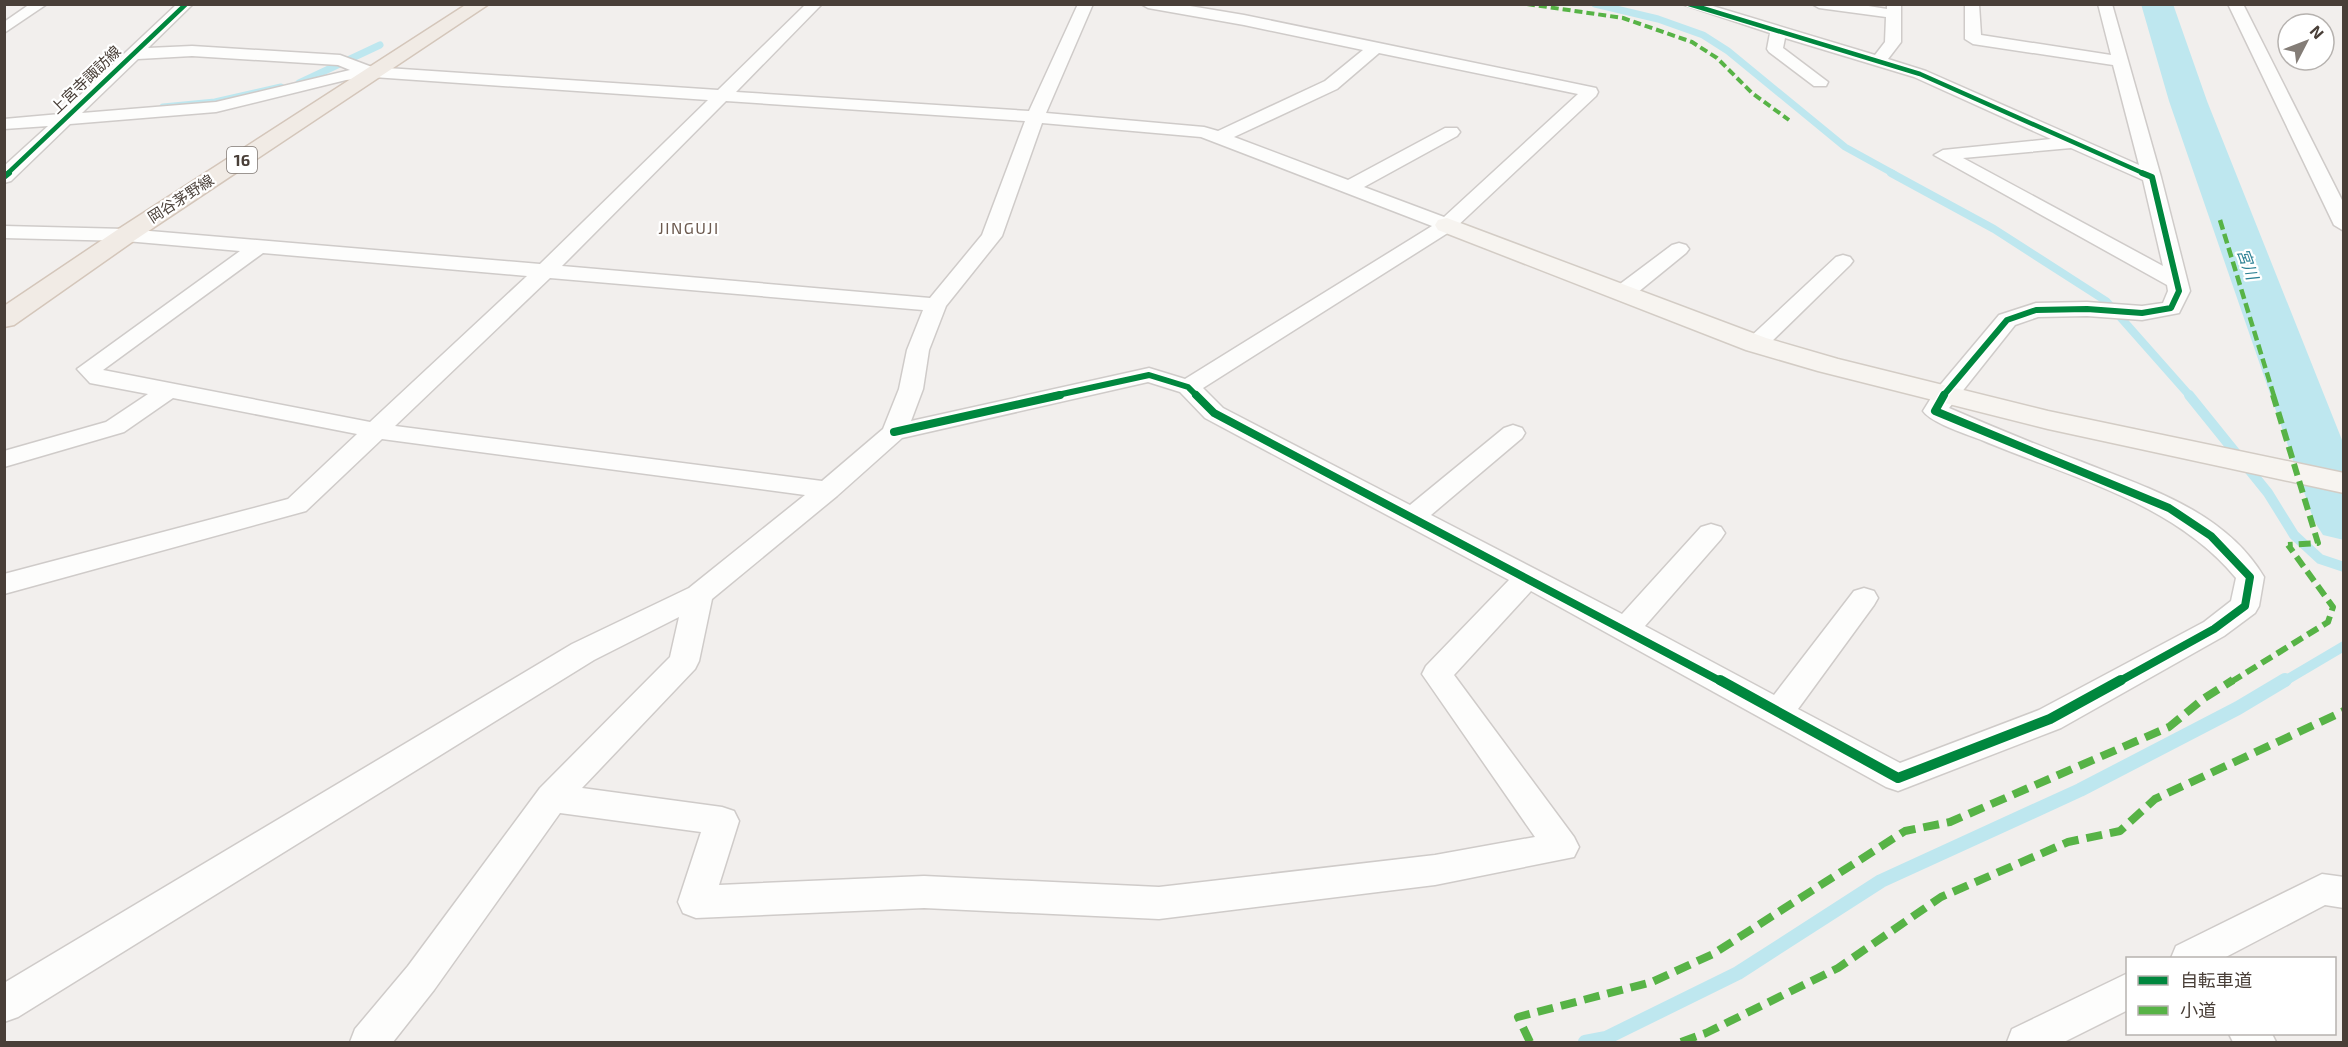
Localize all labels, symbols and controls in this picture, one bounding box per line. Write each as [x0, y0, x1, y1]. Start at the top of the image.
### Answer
north arrow [2276, 12, 2336, 72]
text: N [2307, 21, 2328, 42]
street label: 上宮寺諏訪線 [47, 42, 124, 117]
road number: 16 [227, 147, 257, 173]
street label: 岡谷茅野線 [144, 170, 217, 226]
district label: JINGUJI [658, 218, 720, 237]
water label: 宮川 [2234, 246, 2264, 284]
legend [2126, 957, 2336, 1035]
text: 自転車道 [2180, 969, 2252, 991]
text: 小道 [2180, 999, 2216, 1021]

